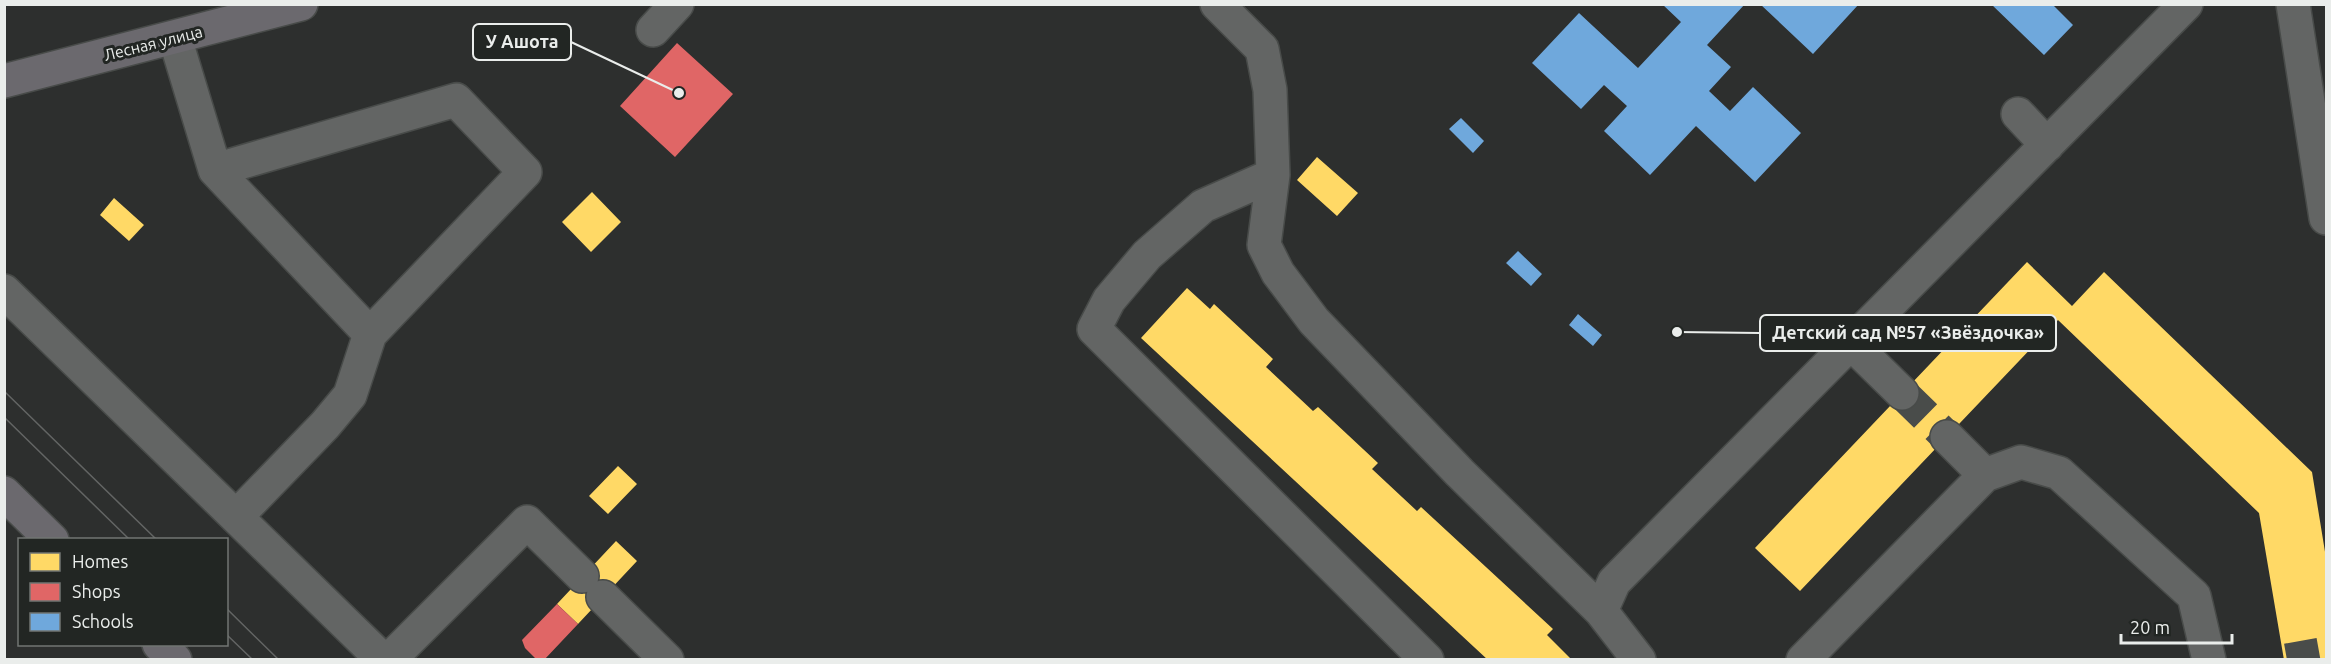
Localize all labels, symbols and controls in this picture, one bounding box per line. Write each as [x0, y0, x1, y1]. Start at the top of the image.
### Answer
street label: Лесная улица [102, 22, 204, 64]
callout: У Ашота [473, 24, 571, 60]
text: У Ашота [485, 31, 559, 51]
callout: Детский сад №57 «Звёздочка» [1760, 315, 2056, 351]
text: Детский сад №57 «Звёздочка» [1772, 322, 2044, 342]
legend [18, 538, 228, 646]
text: Homes [72, 551, 129, 571]
text: Shops [72, 581, 121, 601]
scale bar [2121, 607, 2232, 645]
text: Schools [72, 611, 134, 631]
text: 20 m [2130, 617, 2170, 637]

